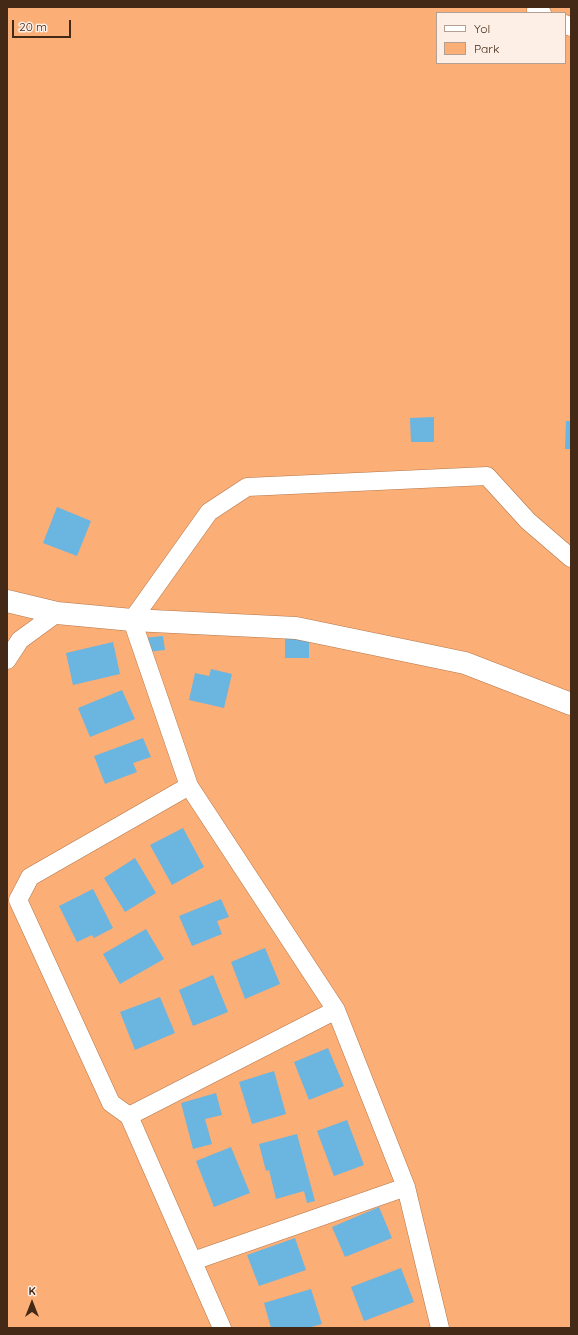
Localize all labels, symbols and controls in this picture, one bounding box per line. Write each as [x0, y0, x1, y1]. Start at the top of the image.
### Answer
scale bar [14, 12, 73, 38]
legend [436, 12, 566, 64]
text: 20 m [19, 19, 47, 34]
text: Yol [474, 21, 490, 36]
text: Park [474, 41, 499, 56]
north arrow [12, 1283, 52, 1323]
text: K [28, 1284, 36, 1298]

